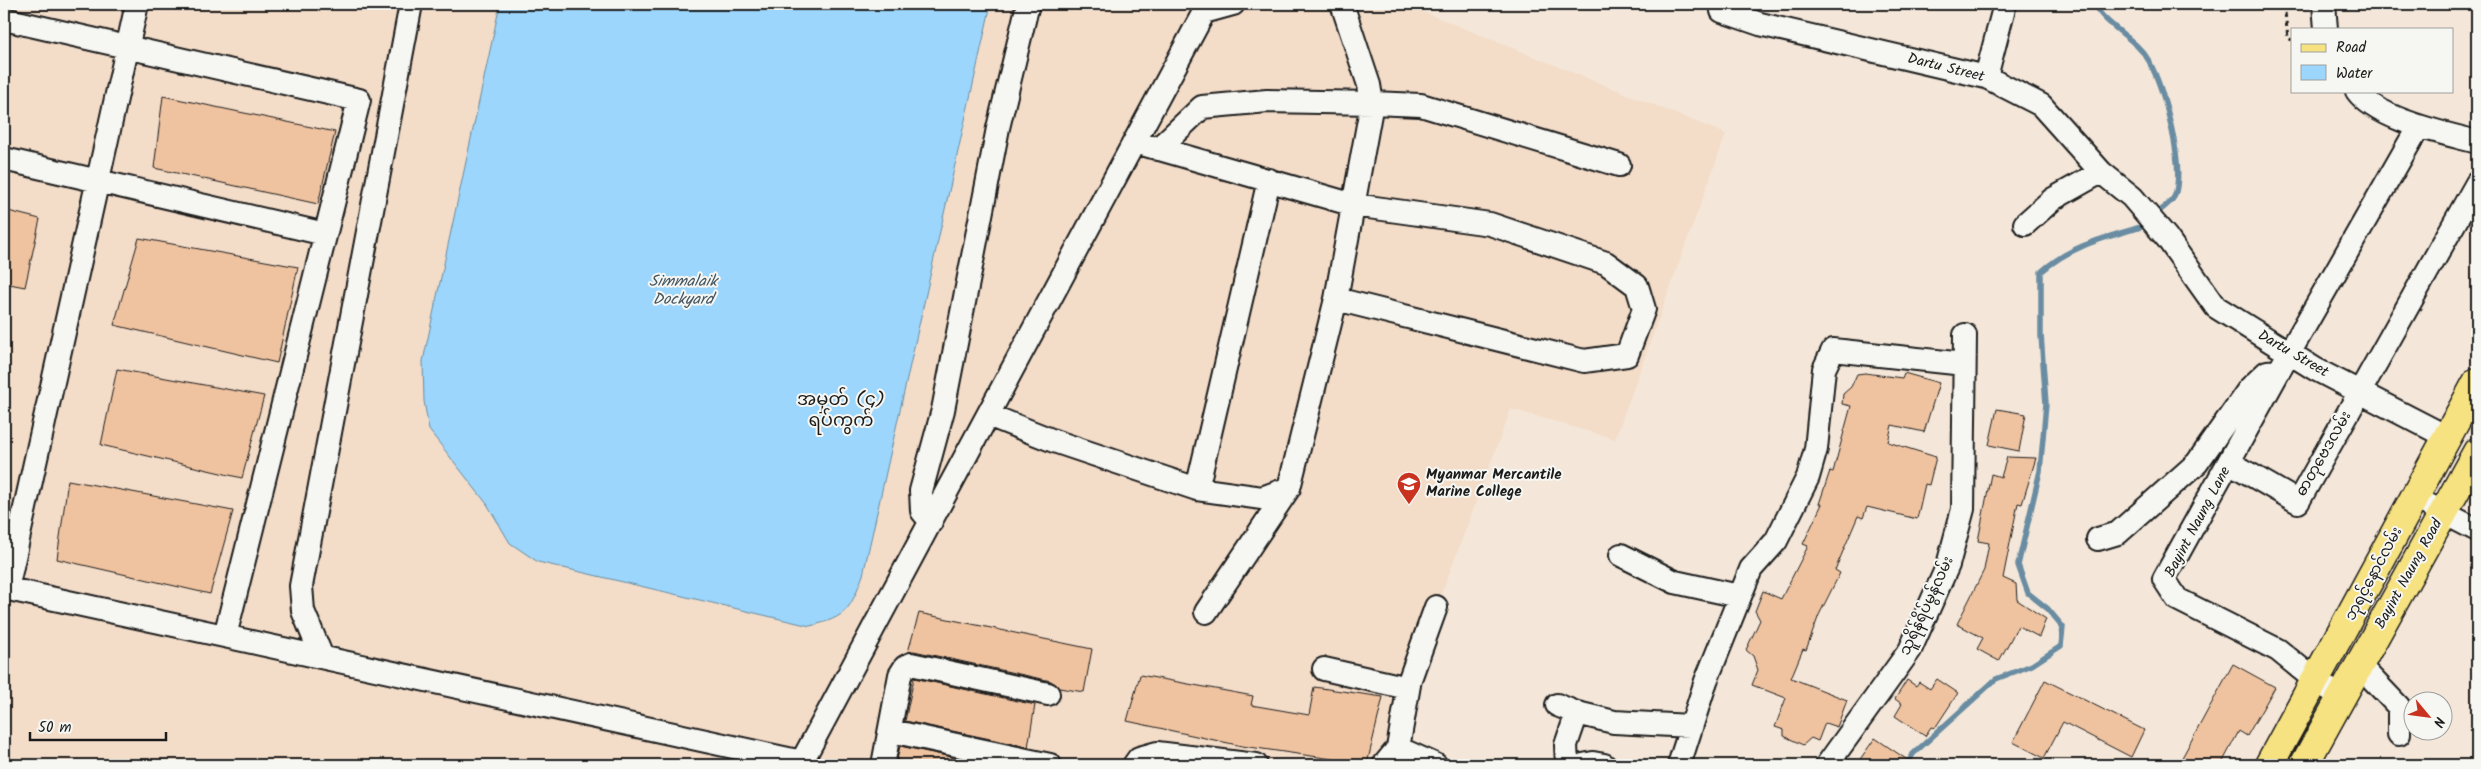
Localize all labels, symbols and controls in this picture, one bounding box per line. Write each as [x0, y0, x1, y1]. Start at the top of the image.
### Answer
legend [2291, 28, 2454, 92]
text: Road [2336, 36, 2367, 60]
street label: Dartu Street [1905, 47, 1987, 89]
text: Water [2336, 62, 2373, 86]
water label: Simmalaik Dockyard [649, 269, 719, 312]
street label: Dartu Street [2253, 324, 2333, 384]
district label: အမှတ် (၄) ရပ်ကွက် [797, 386, 885, 436]
street label: ဓာတုဗေဒလမ်း [2290, 407, 2358, 501]
street label: Bayint Naung Lane [2159, 462, 2237, 582]
place label: Myanmar Mercantile Marine College [1426, 463, 1562, 504]
school or university icon: Myanmar Mercantile Marine College [1396, 471, 1422, 505]
street label: Bayint Naung Road [2369, 514, 2449, 633]
street label: ဘုရင့်နောင်လမ်း [2339, 523, 2409, 625]
street label: သူရိန်ရိပ်မွန်လမ်း [1893, 552, 1961, 660]
north arrow [2404, 692, 2454, 742]
scale bar [30, 709, 166, 741]
text: N [2427, 713, 2450, 731]
text: 50 m [38, 716, 72, 740]

